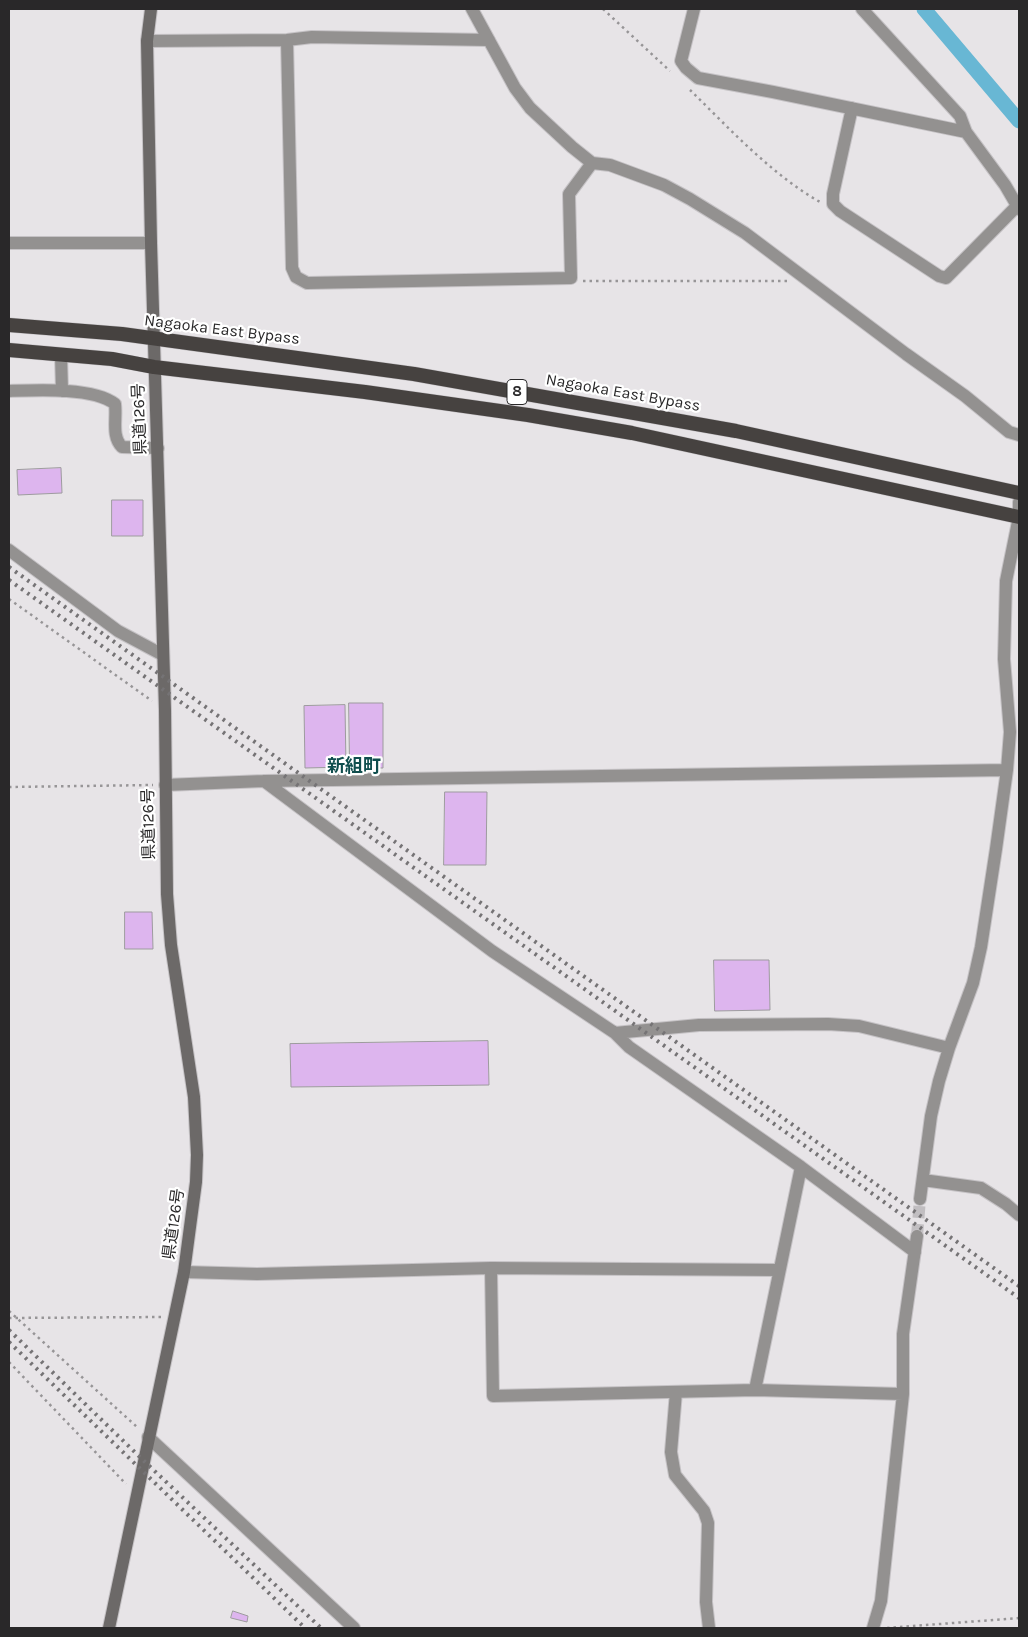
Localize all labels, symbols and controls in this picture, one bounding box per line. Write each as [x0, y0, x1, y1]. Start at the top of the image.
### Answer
street label: Nagaoka East Bypass [143, 311, 301, 349]
street label: Nagaoka East Bypass [544, 370, 702, 416]
road number: 8 [507, 380, 527, 404]
street label: 県道126号 [129, 383, 151, 455]
district label: 新組町 [327, 756, 381, 778]
street label: 県道126号 [139, 788, 159, 860]
street label: 県道126号 [160, 1187, 188, 1261]

